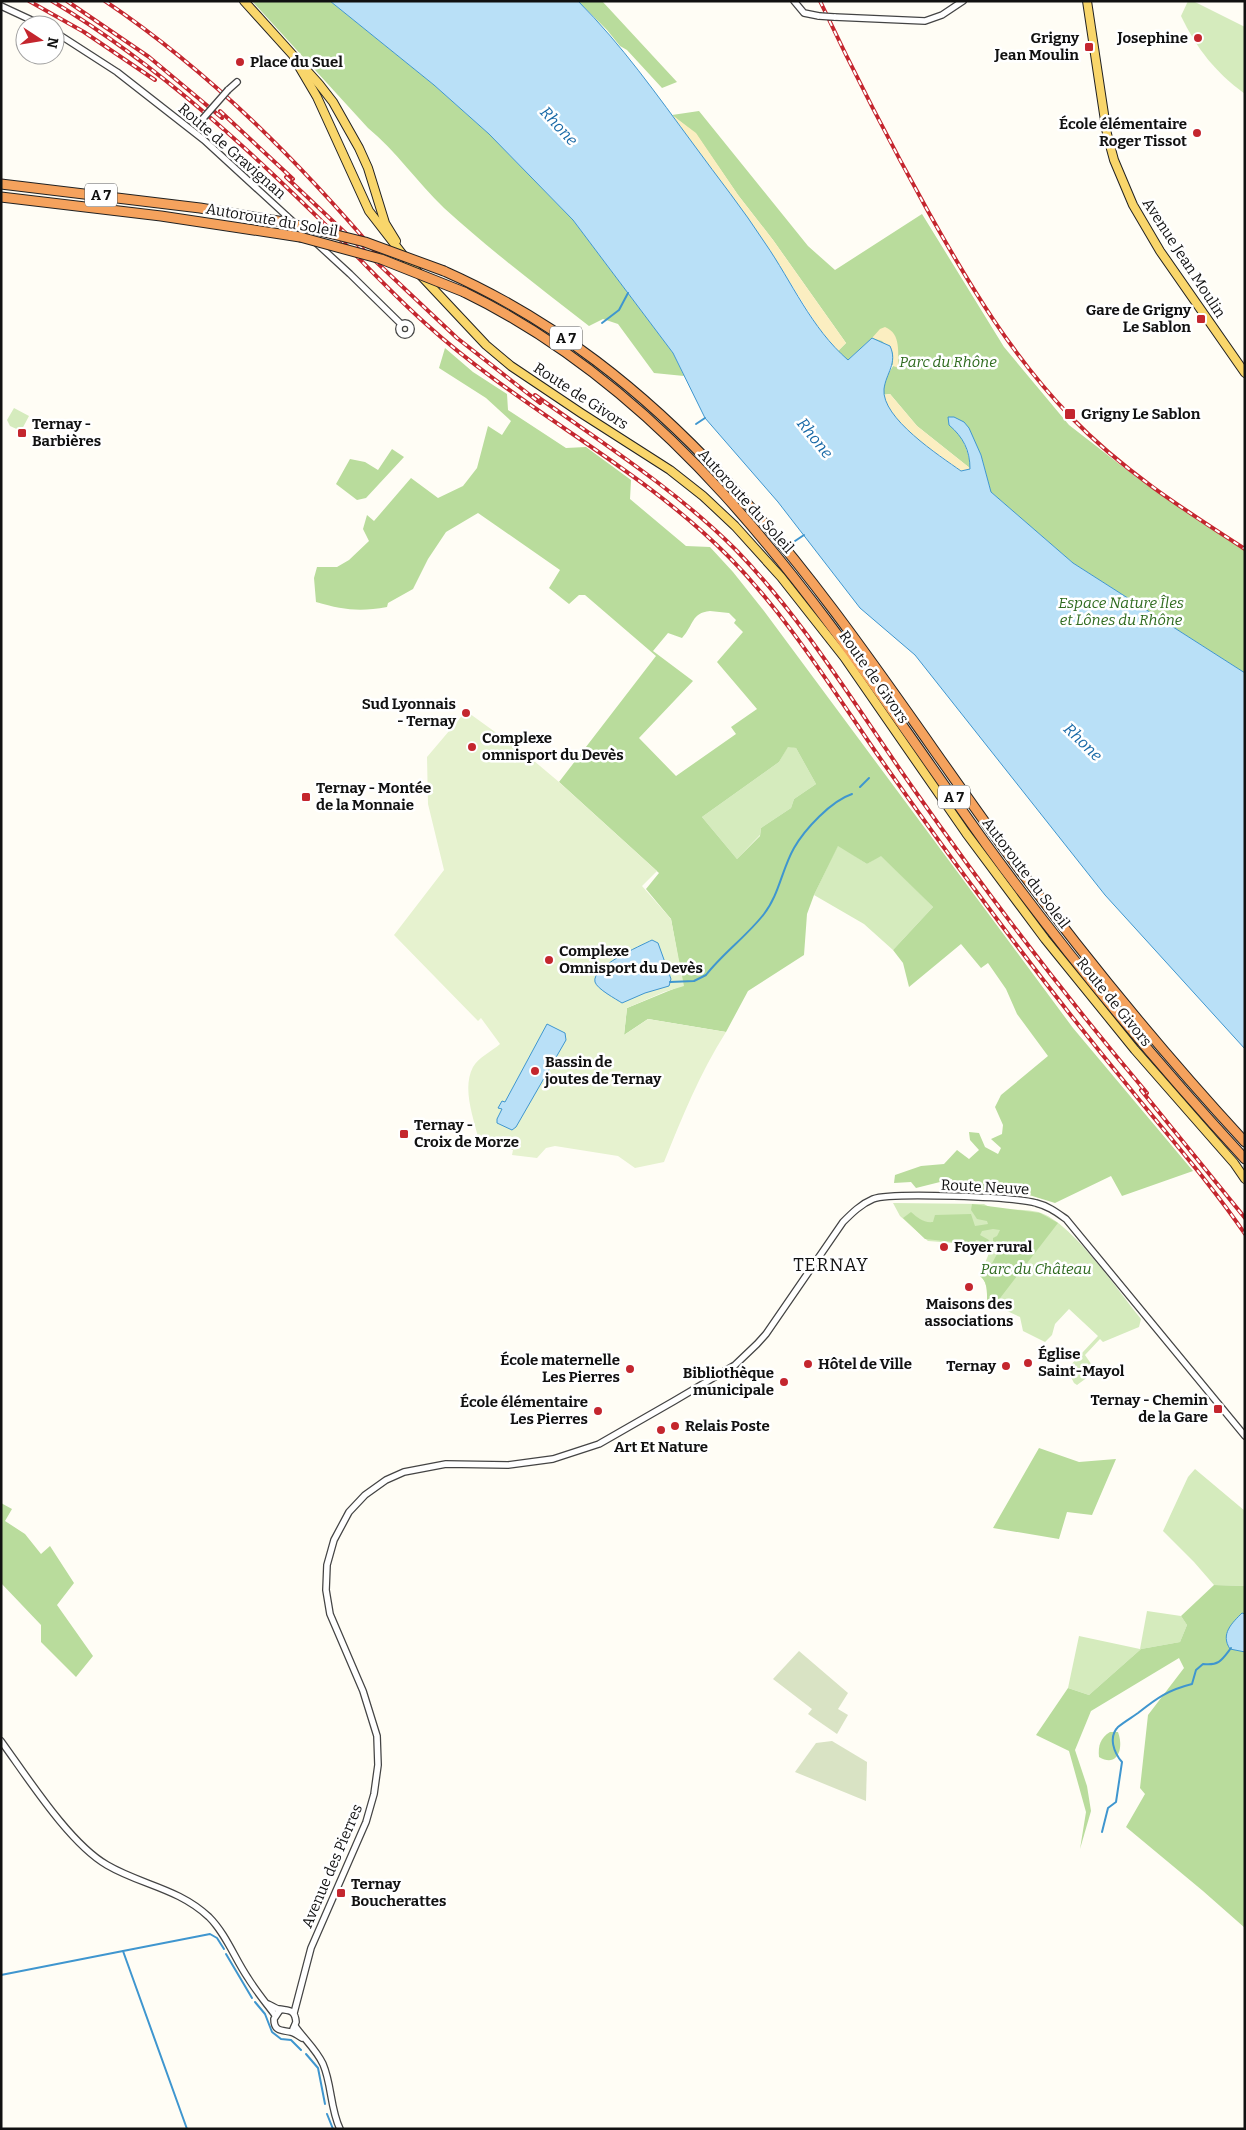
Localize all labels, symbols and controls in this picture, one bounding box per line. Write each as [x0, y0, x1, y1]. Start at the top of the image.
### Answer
north arrow [15, 15, 65, 65]
place label: Grigny Jean Moulin [994, 29, 1080, 64]
place label: Josephine [1116, 29, 1188, 47]
marker: Josephine [1192, 32, 1204, 44]
text: N [43, 36, 62, 50]
marker: Grigny Jean Moulin [1083, 41, 1095, 53]
place label: Place du Suel [250, 53, 343, 71]
marker: Place du Suel [234, 56, 246, 68]
street label: Route de Gravignan [175, 99, 290, 203]
water label: Rhone [536, 103, 582, 149]
place label: École élémentaire Roger Tissot [1059, 115, 1187, 150]
marker: École élémentaire Roger Tissot [1191, 127, 1203, 139]
road number: A 7 [85, 184, 117, 206]
street label: Avenue Jean Moulin [1139, 195, 1230, 321]
street label: Autoroute du Soleil [204, 200, 340, 240]
place label: Gare de Grigny Le Sablon [1086, 301, 1192, 336]
marker: Gare de Grigny Le Sablon [1195, 313, 1207, 325]
road number: A 7 [550, 326, 582, 349]
park label: Parc du Rhône [899, 353, 997, 371]
street label: Route de Givors [530, 359, 632, 433]
place label: Grigny Le Sablon [1081, 405, 1201, 423]
marker: Grigny Le Sablon [1063, 407, 1077, 421]
water label: Rhone [793, 414, 837, 462]
place label: Ternay - Barbières [32, 415, 101, 450]
marker: Ternay - Barbières [16, 427, 28, 439]
street label: Autoroute du Soleil [695, 445, 797, 557]
park label: Espace Nature Îles et Lônes du Rhône [1058, 594, 1184, 629]
street label: Route de Givors [835, 627, 913, 727]
place label: Sud Lyonnais - Ternay [362, 695, 457, 730]
marker: Sud Lyonnais - Ternay [460, 707, 472, 719]
water label: Rhone [1060, 719, 1106, 765]
place label: Complexe omnisport du Devès [482, 729, 624, 764]
marker: Complexe omnisport du Devès [466, 741, 478, 753]
place label: Ternay - Montée de la Monnaie [316, 779, 431, 814]
road number: A 7 [938, 786, 970, 809]
marker: Ternay - Montée de la Monnaie [300, 791, 312, 803]
street label: Autoroute du Soleil [979, 814, 1073, 932]
place label: Complexe Omnisport du Devès [559, 942, 703, 977]
marker: Complexe Omnisport du Devès [543, 954, 555, 966]
street label: Route de Givors [1073, 954, 1155, 1050]
place label: Bassin de joutes de Ternay [544, 1053, 662, 1088]
marker: Bassin de joutes de Ternay [529, 1065, 541, 1077]
place label: Ternay - Croix de Morze [414, 1116, 519, 1151]
marker: Ternay - Croix de Morze [398, 1128, 410, 1140]
street label: Route Neuve [940, 1176, 1030, 1198]
place label: Foyer rural [954, 1238, 1033, 1256]
marker: Foyer rural [938, 1241, 950, 1253]
district label: TERNAY [793, 1254, 869, 1276]
park label: Parc du Château [981, 1260, 1091, 1278]
marker: Maisons des associations [963, 1281, 975, 1293]
place label: Maisons des associations [925, 1295, 1013, 1330]
place label: Église Saint-Mayol [1038, 1345, 1125, 1380]
place label: École maternelle Les Pierres [500, 1351, 620, 1386]
place label: Hôtel de Ville [818, 1355, 912, 1373]
place label: Ternay [946, 1357, 997, 1375]
marker: Église Saint-Mayol [1022, 1357, 1034, 1369]
marker: Hôtel de Ville [802, 1358, 814, 1370]
marker: Ternay [1000, 1360, 1012, 1372]
marker: École maternelle Les Pierres [624, 1363, 636, 1375]
place label: Bibliothèque municipale [683, 1364, 774, 1399]
marker: Bibliothèque municipale [778, 1376, 790, 1388]
place label: Ternay - Chemin de la Gare [1091, 1391, 1208, 1426]
place label: École élémentaire Les Pierres [460, 1393, 588, 1428]
marker: Ternay - Chemin de la Gare [1212, 1403, 1224, 1415]
marker: École élémentaire Les Pierres [592, 1405, 604, 1417]
place label: Relais Poste [685, 1417, 770, 1435]
marker: Relais Poste [669, 1420, 681, 1432]
marker: Art Et Nature [655, 1424, 667, 1436]
place label: Art Et Nature [614, 1438, 708, 1456]
street label: Avenue des Pierres [298, 1801, 366, 1931]
place label: Ternay Boucherattes [351, 1875, 446, 1910]
marker: Ternay Boucherattes [335, 1887, 347, 1899]

